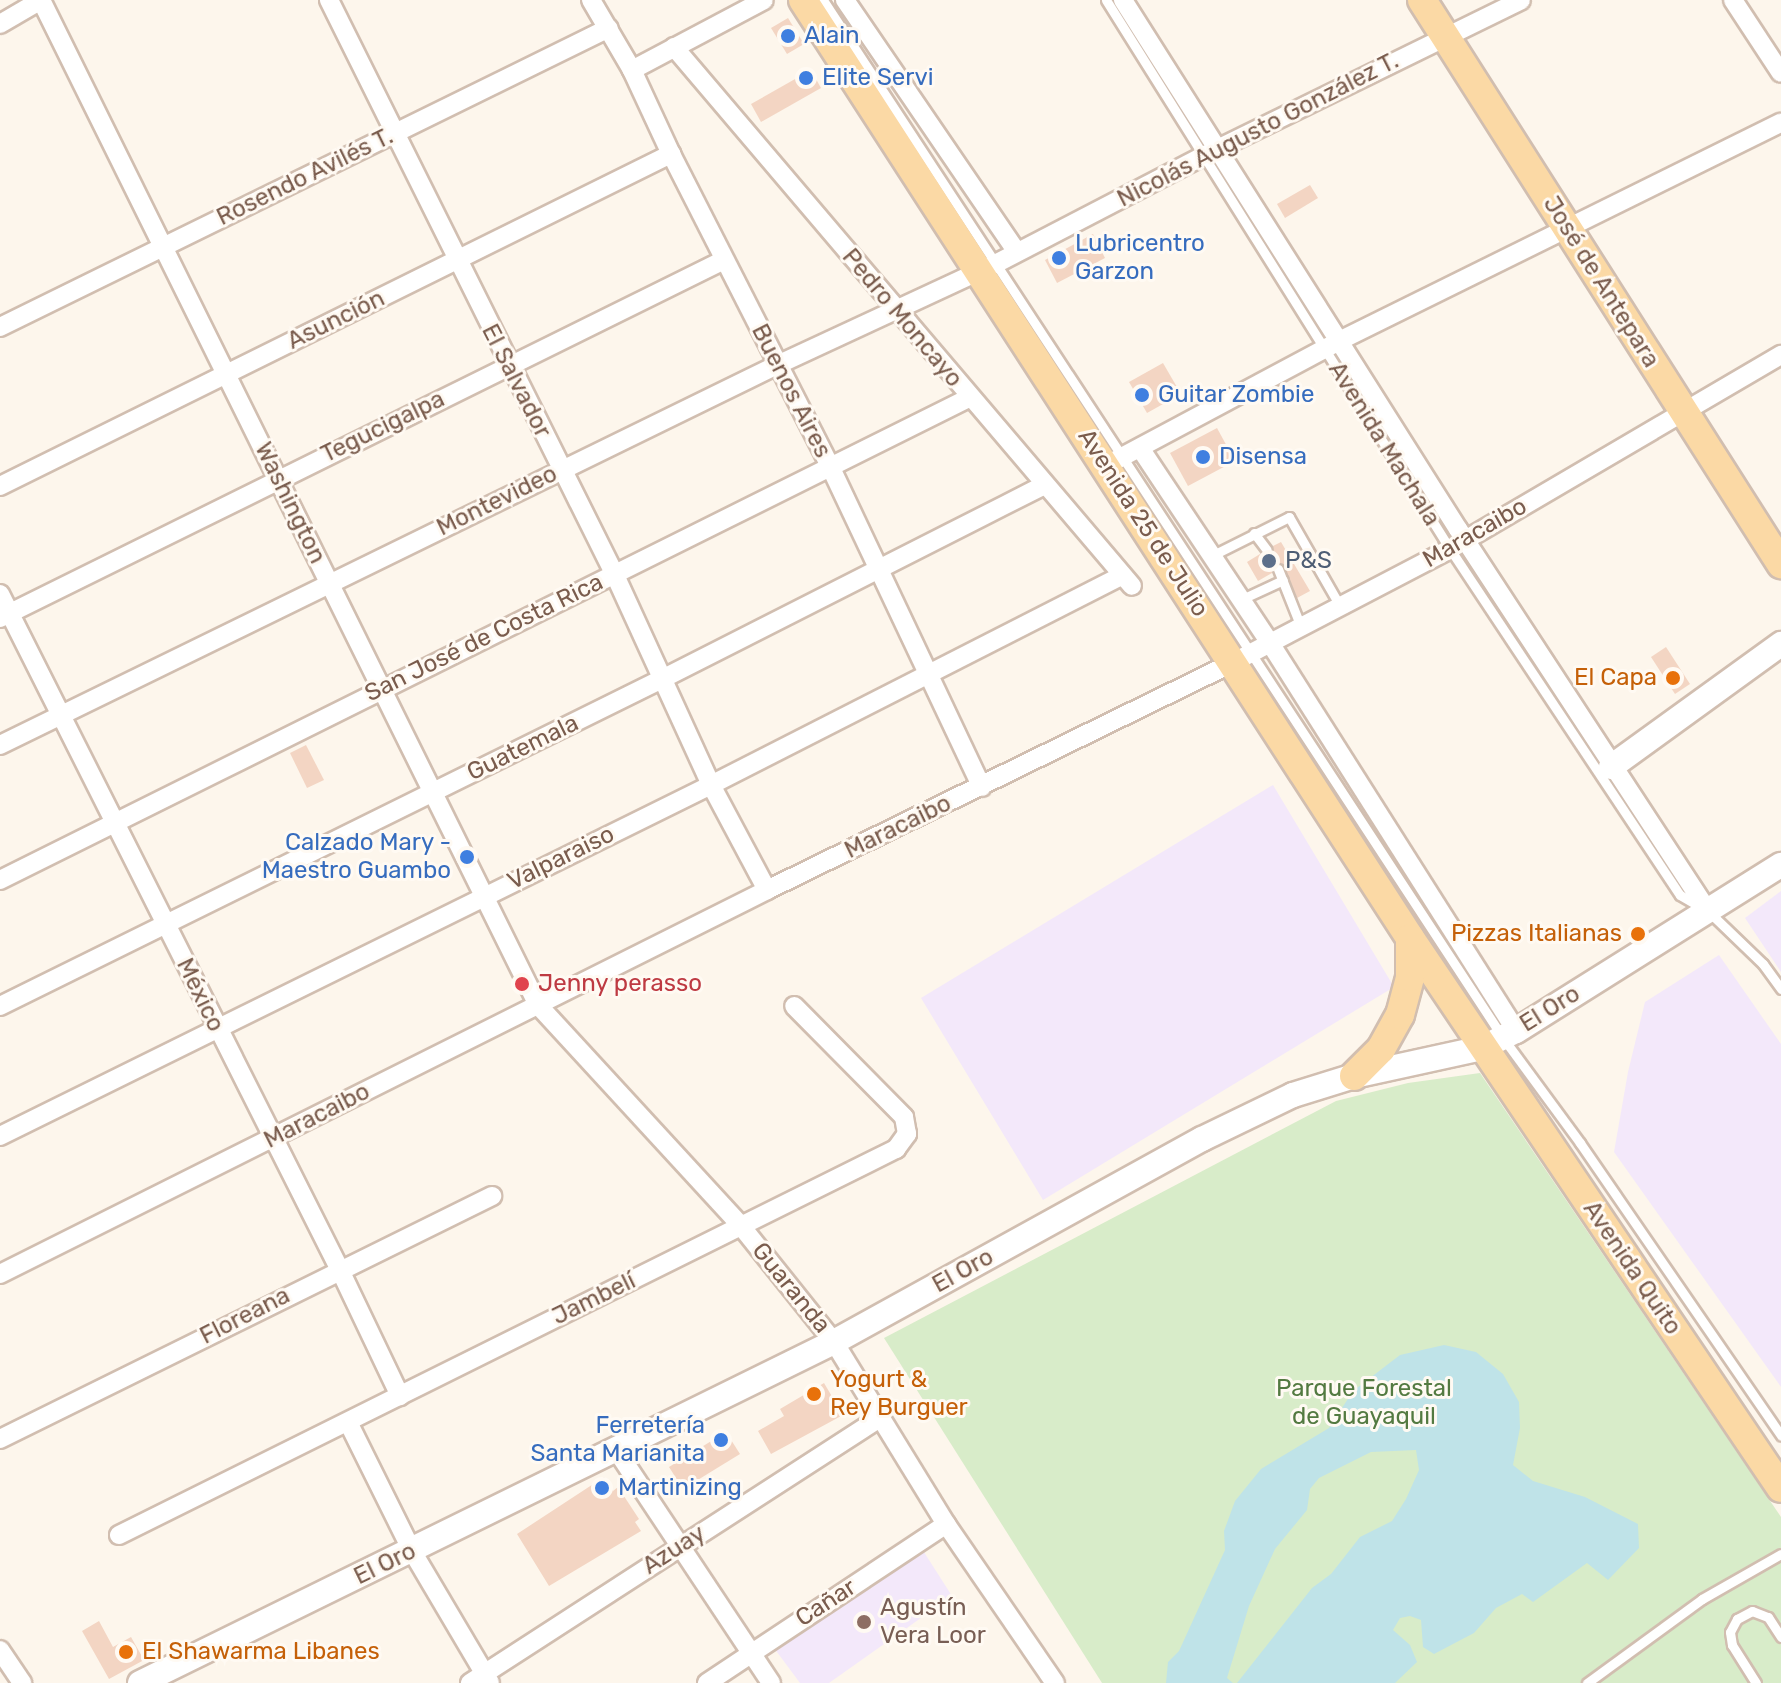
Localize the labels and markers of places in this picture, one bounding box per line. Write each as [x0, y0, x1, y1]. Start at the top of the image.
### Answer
place label: Alain [804, 22, 860, 50]
marker: Alain [779, 27, 797, 45]
place label: Elite Servi [822, 64, 933, 92]
marker: Elite Servi [797, 69, 815, 87]
place label: Lubricentro Garzon [1075, 230, 1205, 286]
marker: Lubricentro Garzon [1050, 249, 1068, 267]
place label: Guitar Zombie [1158, 381, 1315, 409]
marker: Guitar Zombie [1133, 386, 1151, 404]
place label: Disensa [1219, 443, 1307, 471]
marker: Disensa [1194, 448, 1212, 466]
place label: P&S [1285, 547, 1332, 575]
marker: P&S [1260, 552, 1278, 570]
place label: El Capa [1574, 664, 1657, 692]
marker: El Capa [1664, 669, 1682, 687]
place label: Calzado Mary - Maestro Guambo [262, 829, 451, 885]
marker: Calzado Mary - Maestro Guambo [458, 848, 476, 866]
place label: Pizzas Italianas [1451, 920, 1622, 948]
marker: Pizzas Italianas [1629, 925, 1647, 943]
place label: Jenny perasso [538, 970, 703, 998]
marker: Jenny perasso [513, 975, 531, 993]
place label: Yogurt & Rey Burguer [830, 1366, 968, 1422]
marker: Yogurt & Rey Burguer [805, 1385, 823, 1403]
place label: Ferretería Santa Marianita [530, 1412, 705, 1468]
marker: Ferretería Santa Marianita [712, 1431, 730, 1449]
place label: Martinizing [618, 1474, 742, 1502]
marker: Martinizing [593, 1479, 611, 1497]
place label: Agustín Vera Loor [880, 1594, 986, 1650]
marker: Agustín Vera Loor [855, 1613, 873, 1631]
place label: El Shawarma Libanes [142, 1638, 380, 1666]
marker: El Shawarma Libanes [117, 1643, 135, 1661]

